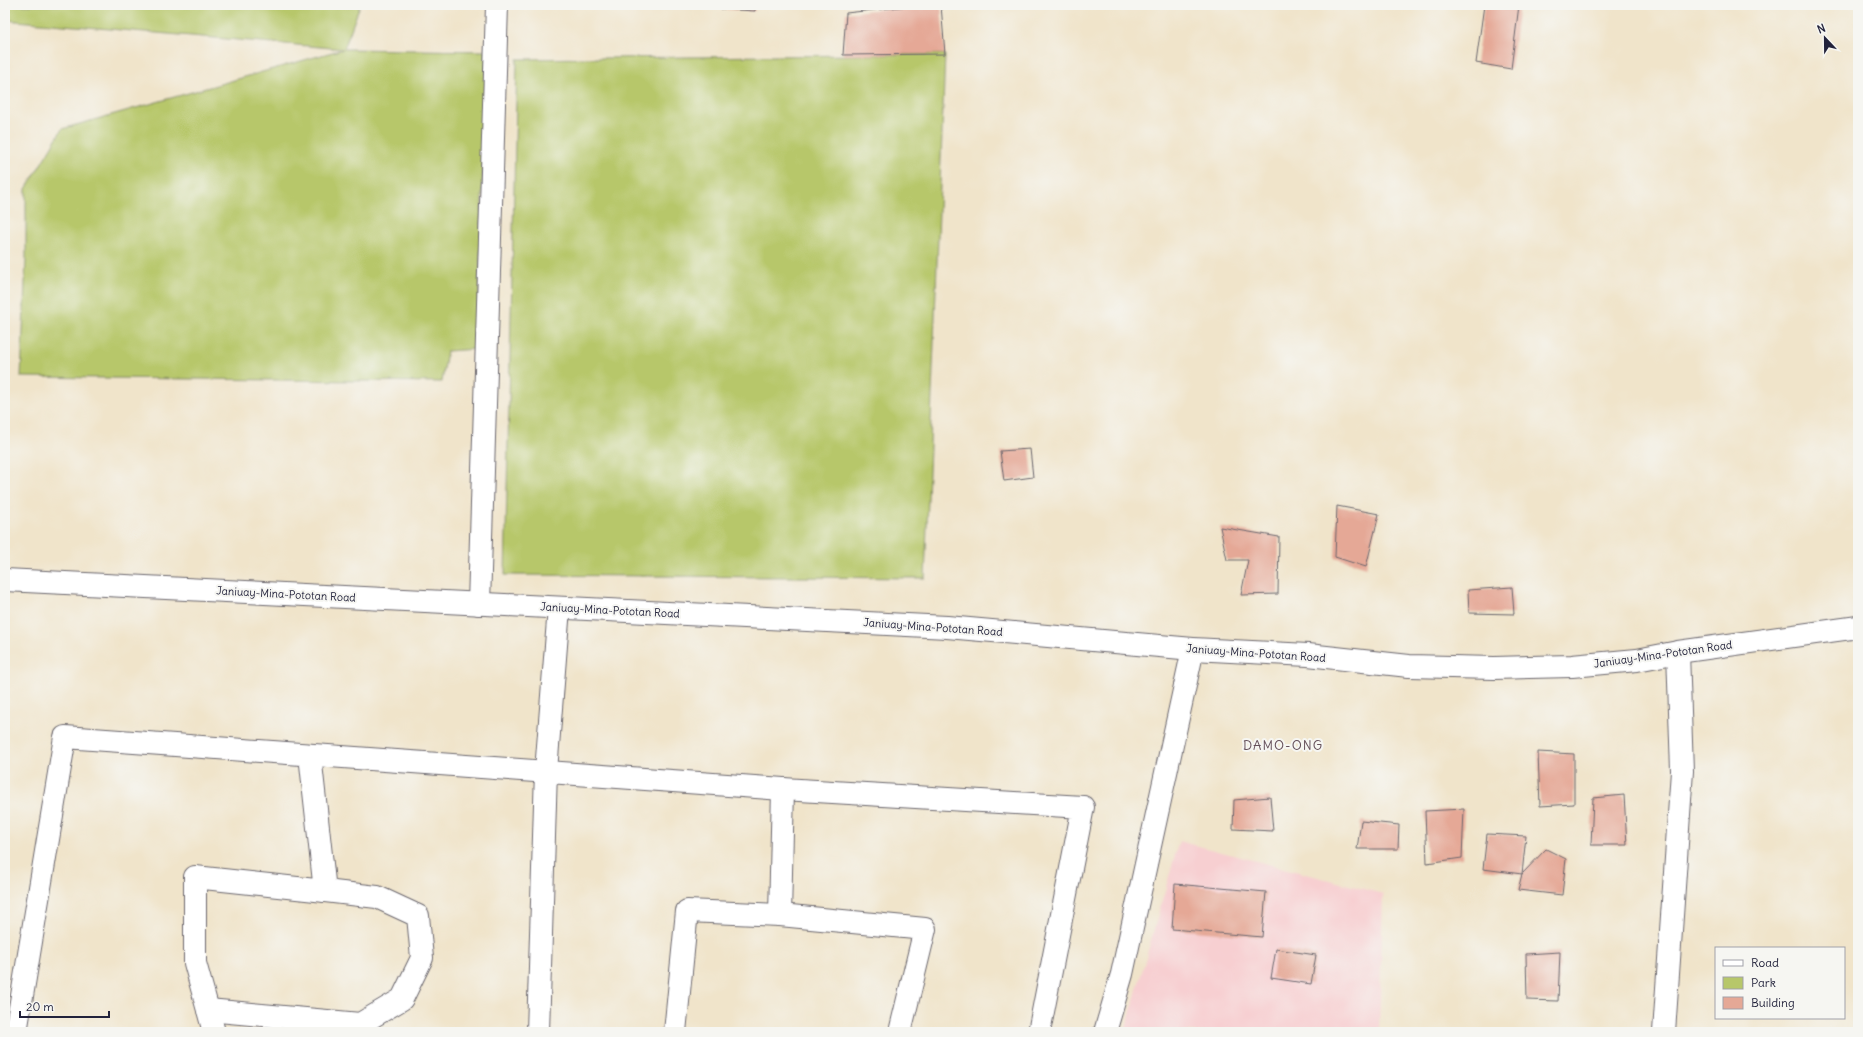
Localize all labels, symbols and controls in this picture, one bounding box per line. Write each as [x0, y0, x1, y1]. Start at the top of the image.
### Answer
north arrow [1805, 18, 1845, 58]
text: N [1815, 21, 1827, 37]
street label: Janiuay-Mina-Pototan Road [216, 583, 357, 605]
street label: Janiuay-Mina-Pototan Road [540, 599, 681, 621]
street label: Janiuay-Mina-Pototan Road [863, 615, 1004, 639]
street label: Janiuay-Mina-Pototan Road [1593, 637, 1734, 671]
street label: Janiuay-Mina-Pototan Road [1186, 641, 1327, 665]
district label: DAMO-ONG [1243, 737, 1323, 754]
legend [1715, 947, 1845, 1019]
text: Road [1751, 955, 1779, 970]
text: Park [1751, 975, 1776, 990]
scale bar [20, 993, 109, 1019]
text: Building [1751, 995, 1795, 1010]
text: 20 m [26, 999, 54, 1014]

